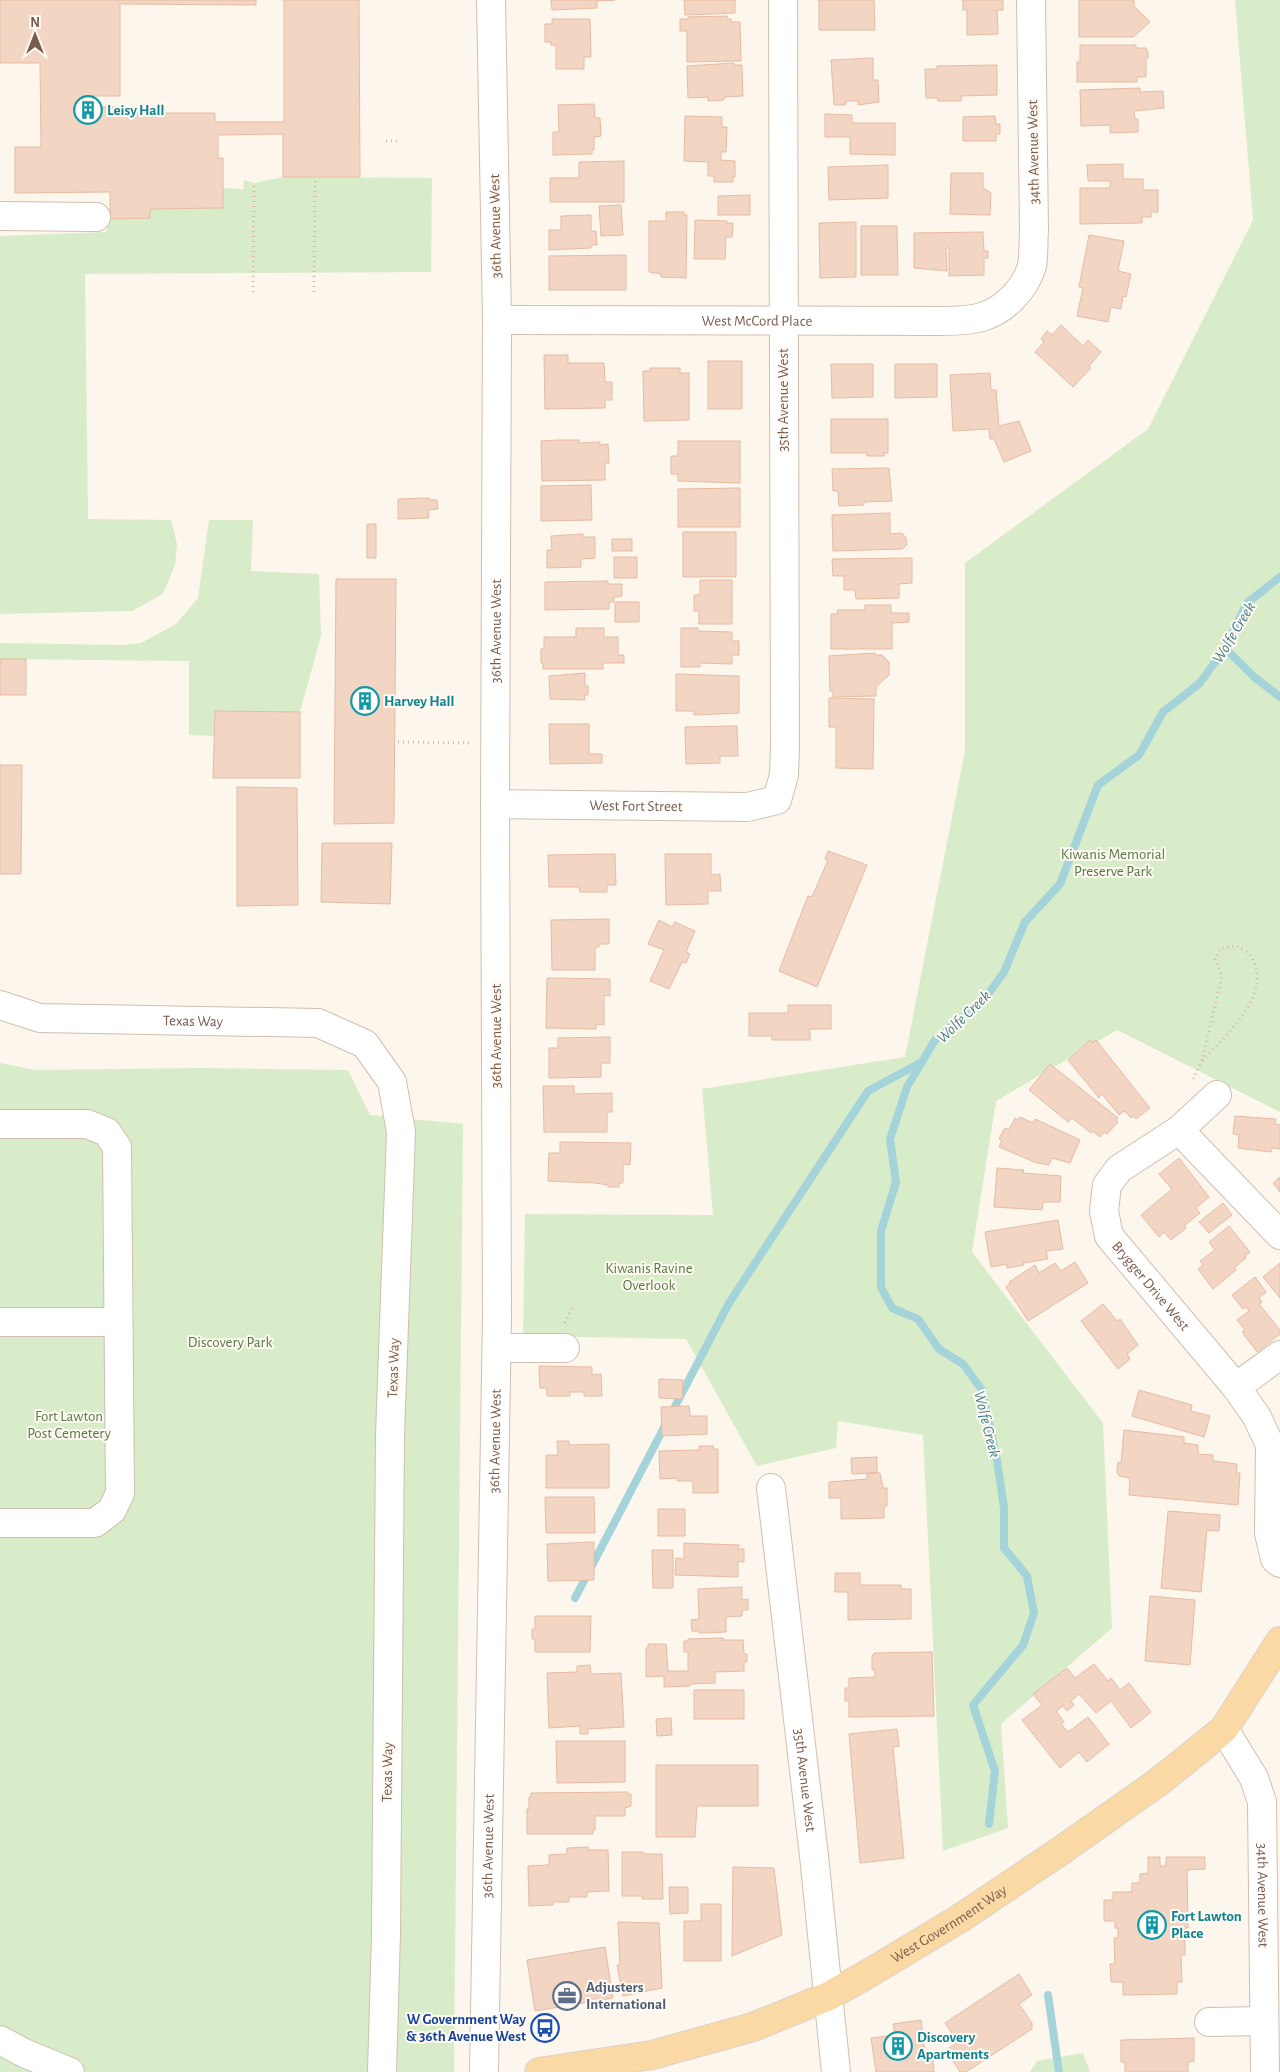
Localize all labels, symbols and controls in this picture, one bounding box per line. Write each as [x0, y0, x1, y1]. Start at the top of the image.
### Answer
north arrow [10, 10, 60, 60]
text: N [30, 16, 40, 30]
building icon: Leisy Hall [73, 95, 103, 125]
street label: 34th Avenue West [1025, 99, 1042, 204]
place label: Leisy Hall [107, 103, 164, 118]
street label: 36th Avenue West [487, 173, 504, 278]
street label: West McCord Place [702, 313, 813, 329]
street label: 35th Avenue West [776, 348, 791, 452]
street label: 36th Avenue West [488, 579, 504, 683]
water label: Wolfe Creek [1209, 599, 1258, 666]
building icon: Harvey Hall [350, 686, 380, 716]
place label: Harvey Hall [384, 694, 455, 709]
street label: West Fort Street [589, 798, 683, 814]
park label: Kiwanis Memorial Preserve Park [1061, 847, 1165, 879]
street label: 36th Avenue West [489, 984, 504, 1088]
water label: Wolfe Creek [934, 987, 994, 1046]
street label: Texas Way [163, 1013, 224, 1029]
street label: Brygger Drive West [1109, 1239, 1192, 1334]
park label: Kiwanis Ravine Overlook [605, 1261, 693, 1293]
park label: Discovery Park [188, 1335, 272, 1350]
street label: Texas Way [385, 1337, 402, 1398]
street label: 36th Avenue West [487, 1388, 504, 1494]
water label: Wolfe Creek [971, 1389, 1003, 1459]
park label: Fort Lawton Post Cemetery [27, 1409, 111, 1441]
street label: 35th Avenue West [791, 1728, 818, 1833]
street label: Texas Way [379, 1741, 396, 1802]
street label: 36th Avenue West [480, 1793, 497, 1898]
street label: 34th Avenue West [1254, 1843, 1271, 1948]
street label: West Government Way [889, 1882, 1010, 1966]
place label: Fort Lawton Place [1171, 1909, 1242, 1941]
building icon: Fort Lawton Place [1137, 1910, 1167, 1940]
place label: Adjusters International [586, 1980, 666, 2012]
office icon: Adjusters International [552, 1981, 582, 2011]
place label: W Government Way & 36th Avenue West [406, 2012, 526, 2044]
bus stop icon: W Government Way & 36th Avenue West [530, 2013, 560, 2043]
place label: Discovery Apartments [917, 2030, 989, 2062]
building icon: Discovery Apartments [883, 2031, 913, 2061]

